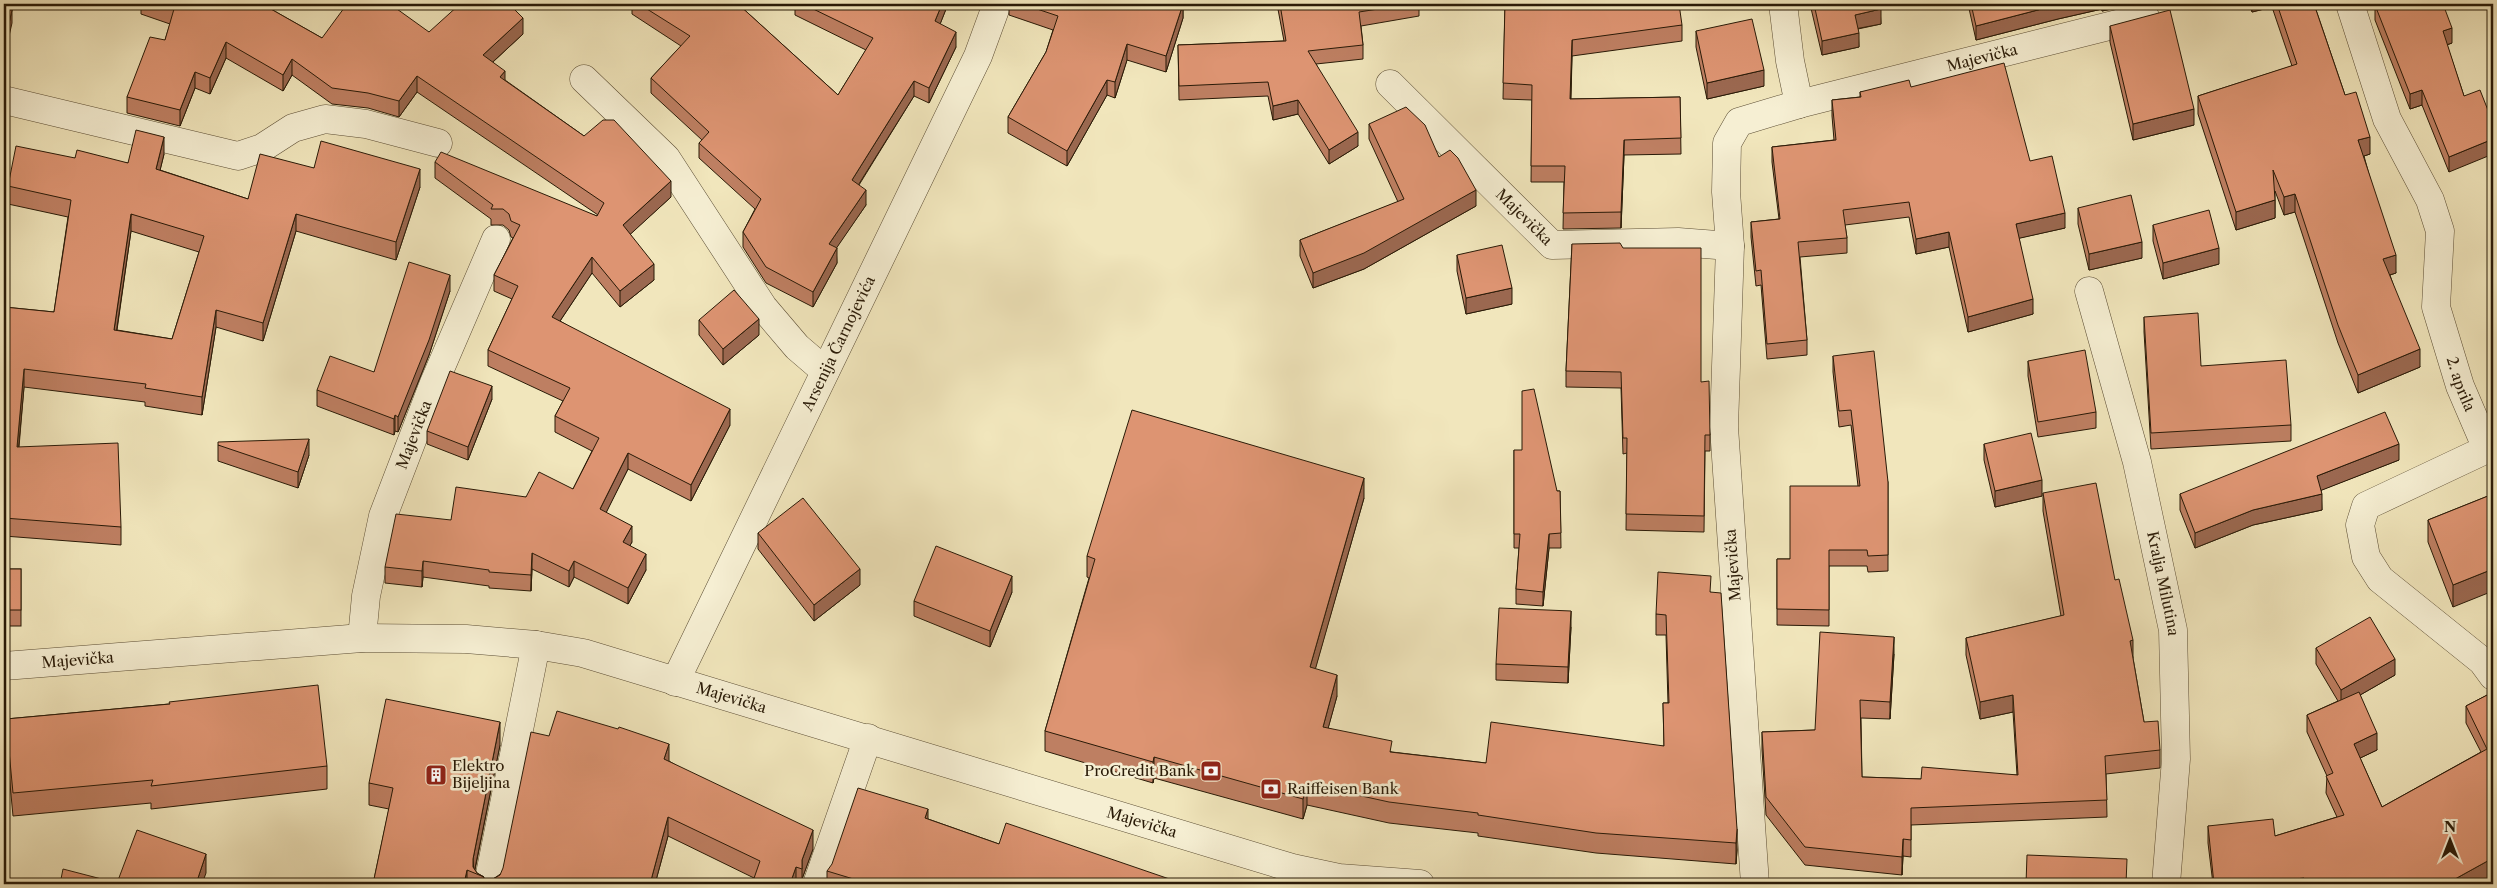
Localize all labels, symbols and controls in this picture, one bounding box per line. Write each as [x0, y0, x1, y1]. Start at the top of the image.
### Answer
street label: Majevička [1945, 39, 2020, 75]
street label: Majevička [1492, 185, 1557, 249]
street label: Arsenija Čarnojevića [797, 273, 879, 415]
street label: 2. aprila [2443, 354, 2480, 414]
street label: Majevička [392, 397, 436, 472]
street label: Majevička [1720, 528, 1744, 602]
street label: Kralja Milutina [2143, 529, 2183, 636]
street label: Majevička [41, 647, 115, 672]
street label: Majevička [694, 678, 769, 717]
place label: Elektro Bijeljina [452, 756, 510, 792]
bank icon: ProCredit Bank [1199, 759, 1223, 783]
place label: ProCredit Bank [1084, 761, 1196, 780]
building icon: Elektro Bijeljina [424, 763, 448, 787]
bank icon: Raiffeisen Bank [1259, 777, 1283, 801]
place label: Raiffeisen Bank [1287, 779, 1400, 798]
street label: Majevička [1105, 802, 1179, 842]
north arrow [2424, 816, 2474, 866]
text: N [2444, 818, 2456, 836]

